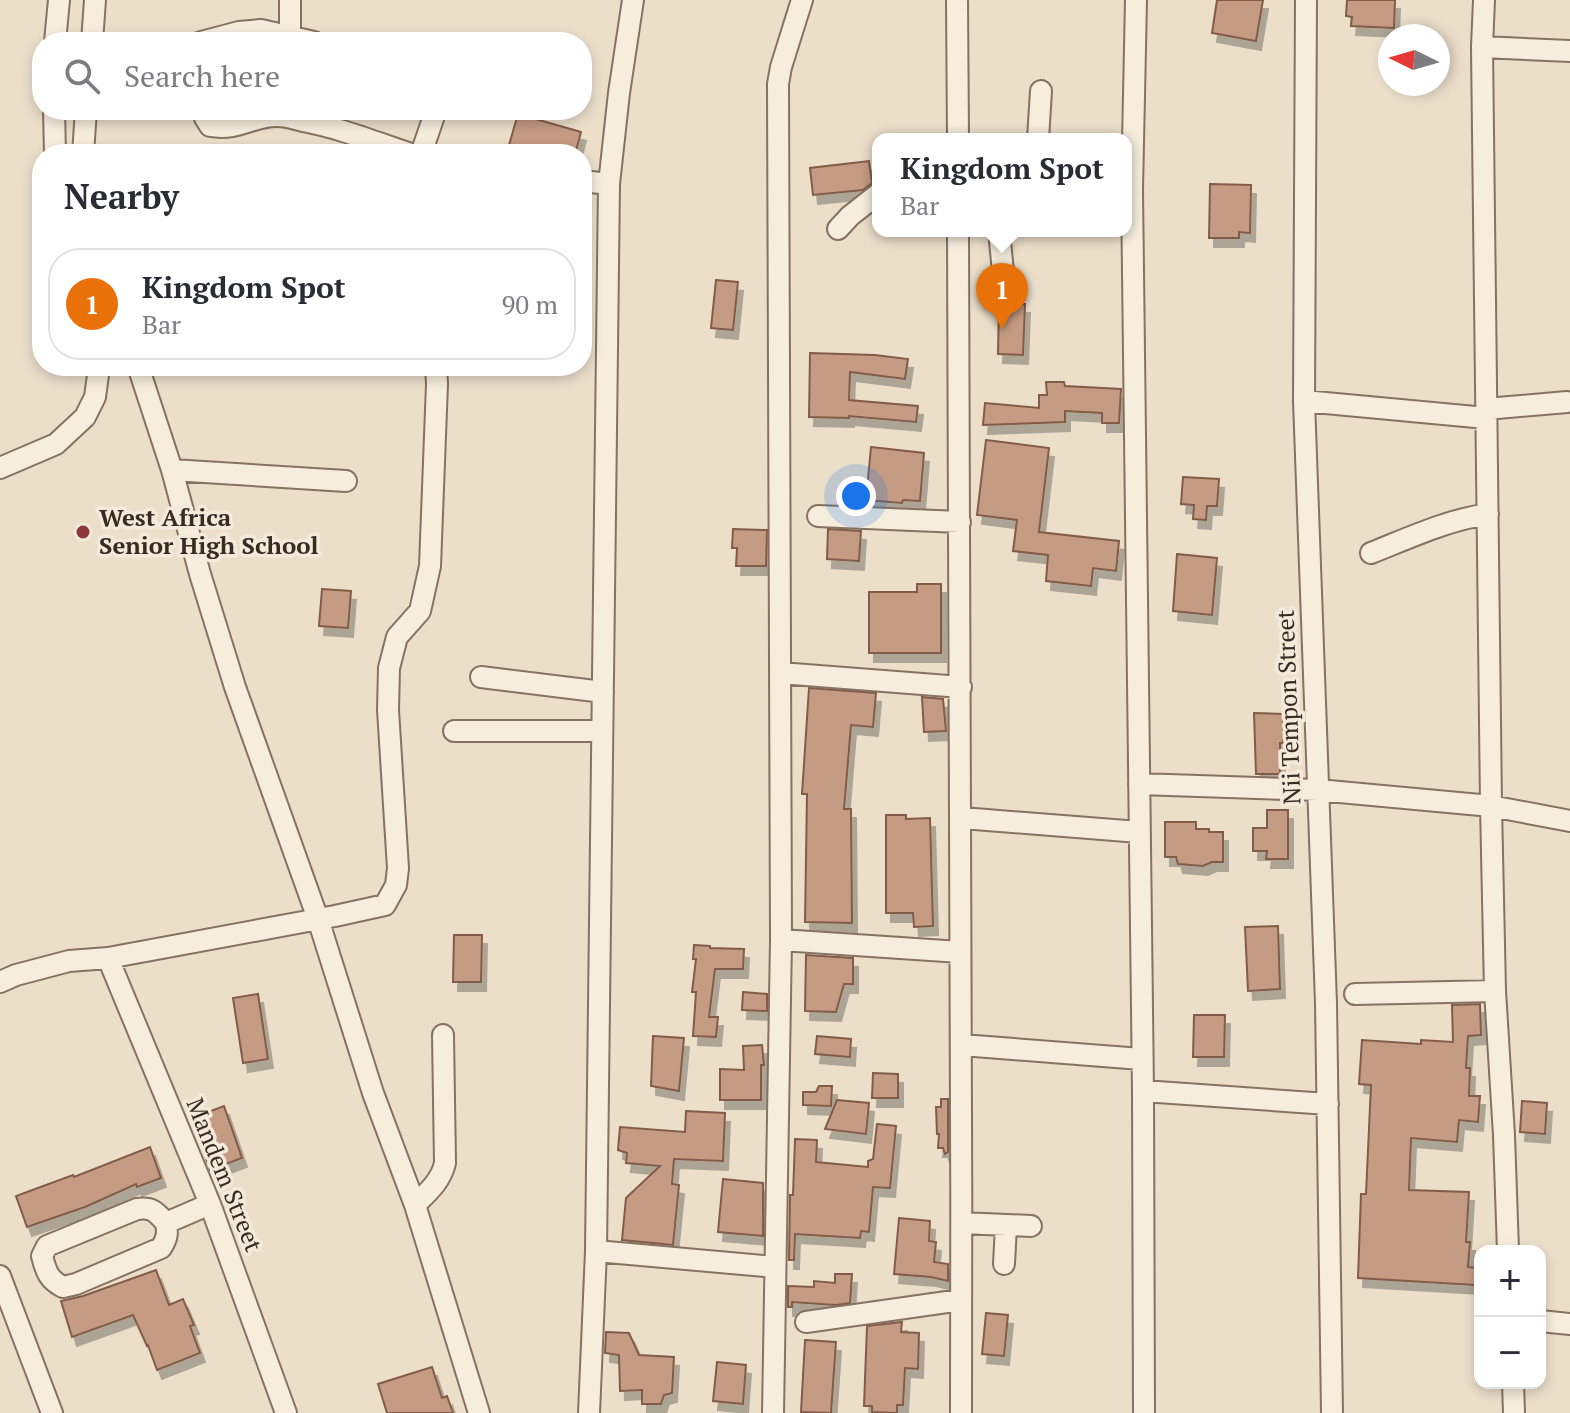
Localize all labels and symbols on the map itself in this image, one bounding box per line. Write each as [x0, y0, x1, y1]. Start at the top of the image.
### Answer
north arrow [1378, 24, 1450, 96]
pin: 1 [976, 263, 1028, 329]
your location [836, 476, 876, 516]
place label: West Africa Senior High School [99, 501, 318, 561]
marker: West Africa Senior High School [74, 523, 92, 541]
street label: Nii Tempon Street [1269, 609, 1307, 805]
street label: Mandem Street [180, 1093, 270, 1256]

